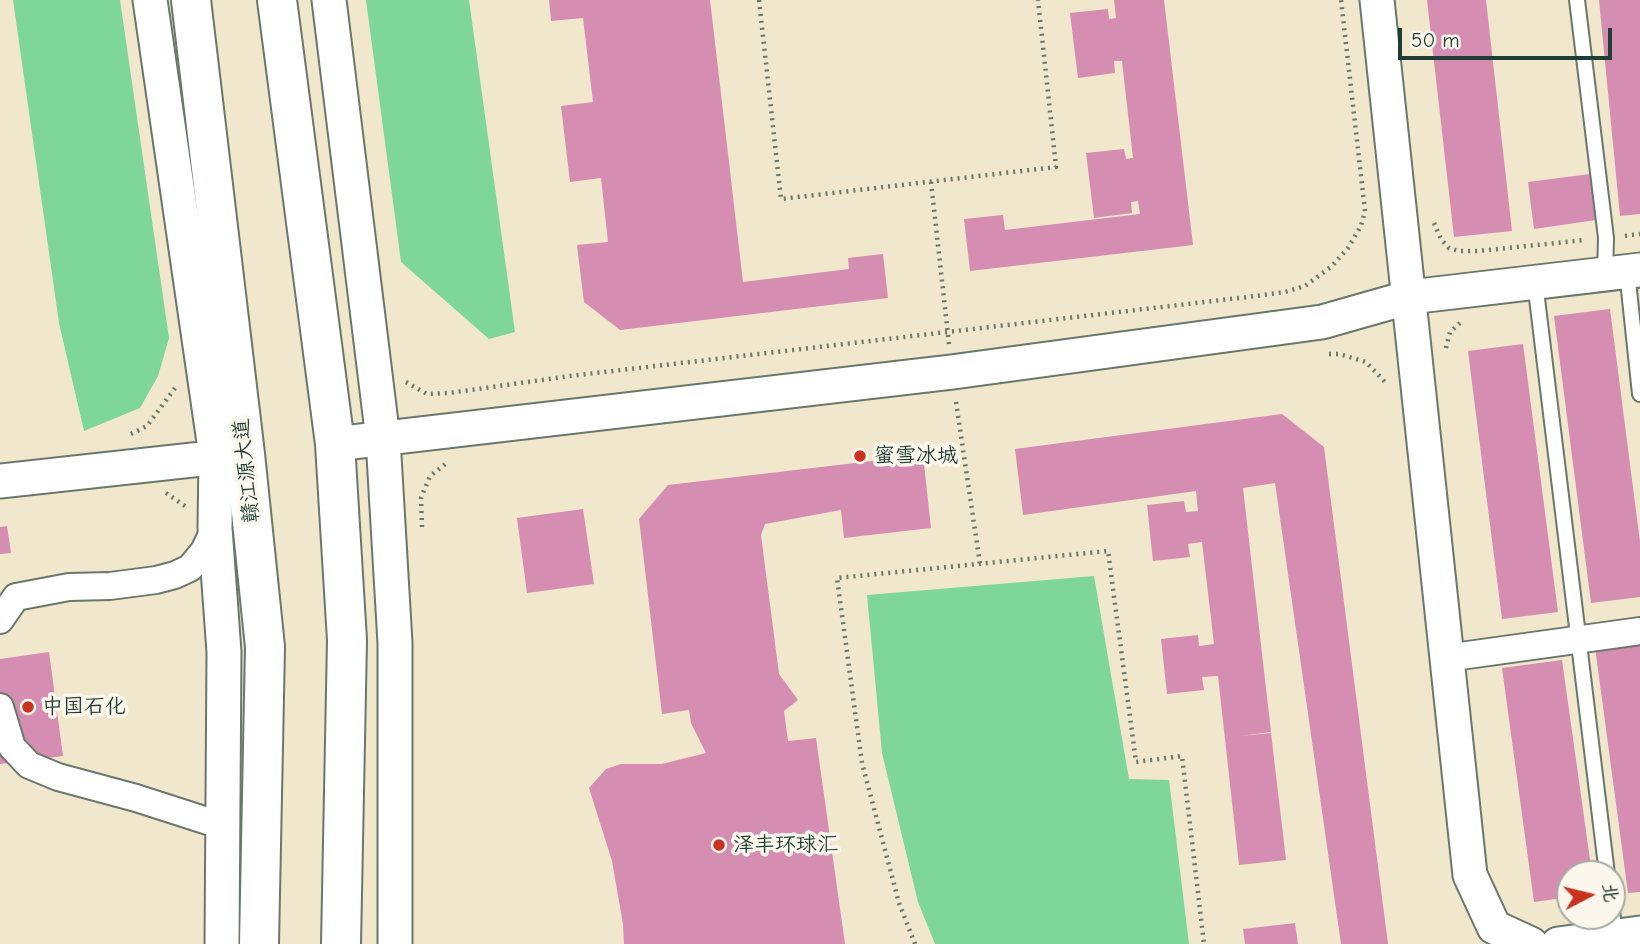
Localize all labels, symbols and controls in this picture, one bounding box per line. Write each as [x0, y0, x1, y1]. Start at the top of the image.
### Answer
scale bar [1402, 14, 1616, 58]
text: 50 m [1411, 28, 1460, 52]
street label: 赣江源大道 [229, 417, 265, 525]
place label: 蜜雪冰城 [874, 443, 958, 469]
marker: 蜜雪冰城 [852, 448, 868, 464]
place label: 中国石化 [42, 694, 126, 720]
marker: 中国石化 [20, 699, 36, 715]
place label: 泽丰环球汇 [733, 832, 838, 858]
marker: 泽丰环球汇 [711, 837, 727, 853]
north arrow [1556, 860, 1626, 930]
text: 北 [1598, 882, 1622, 903]

